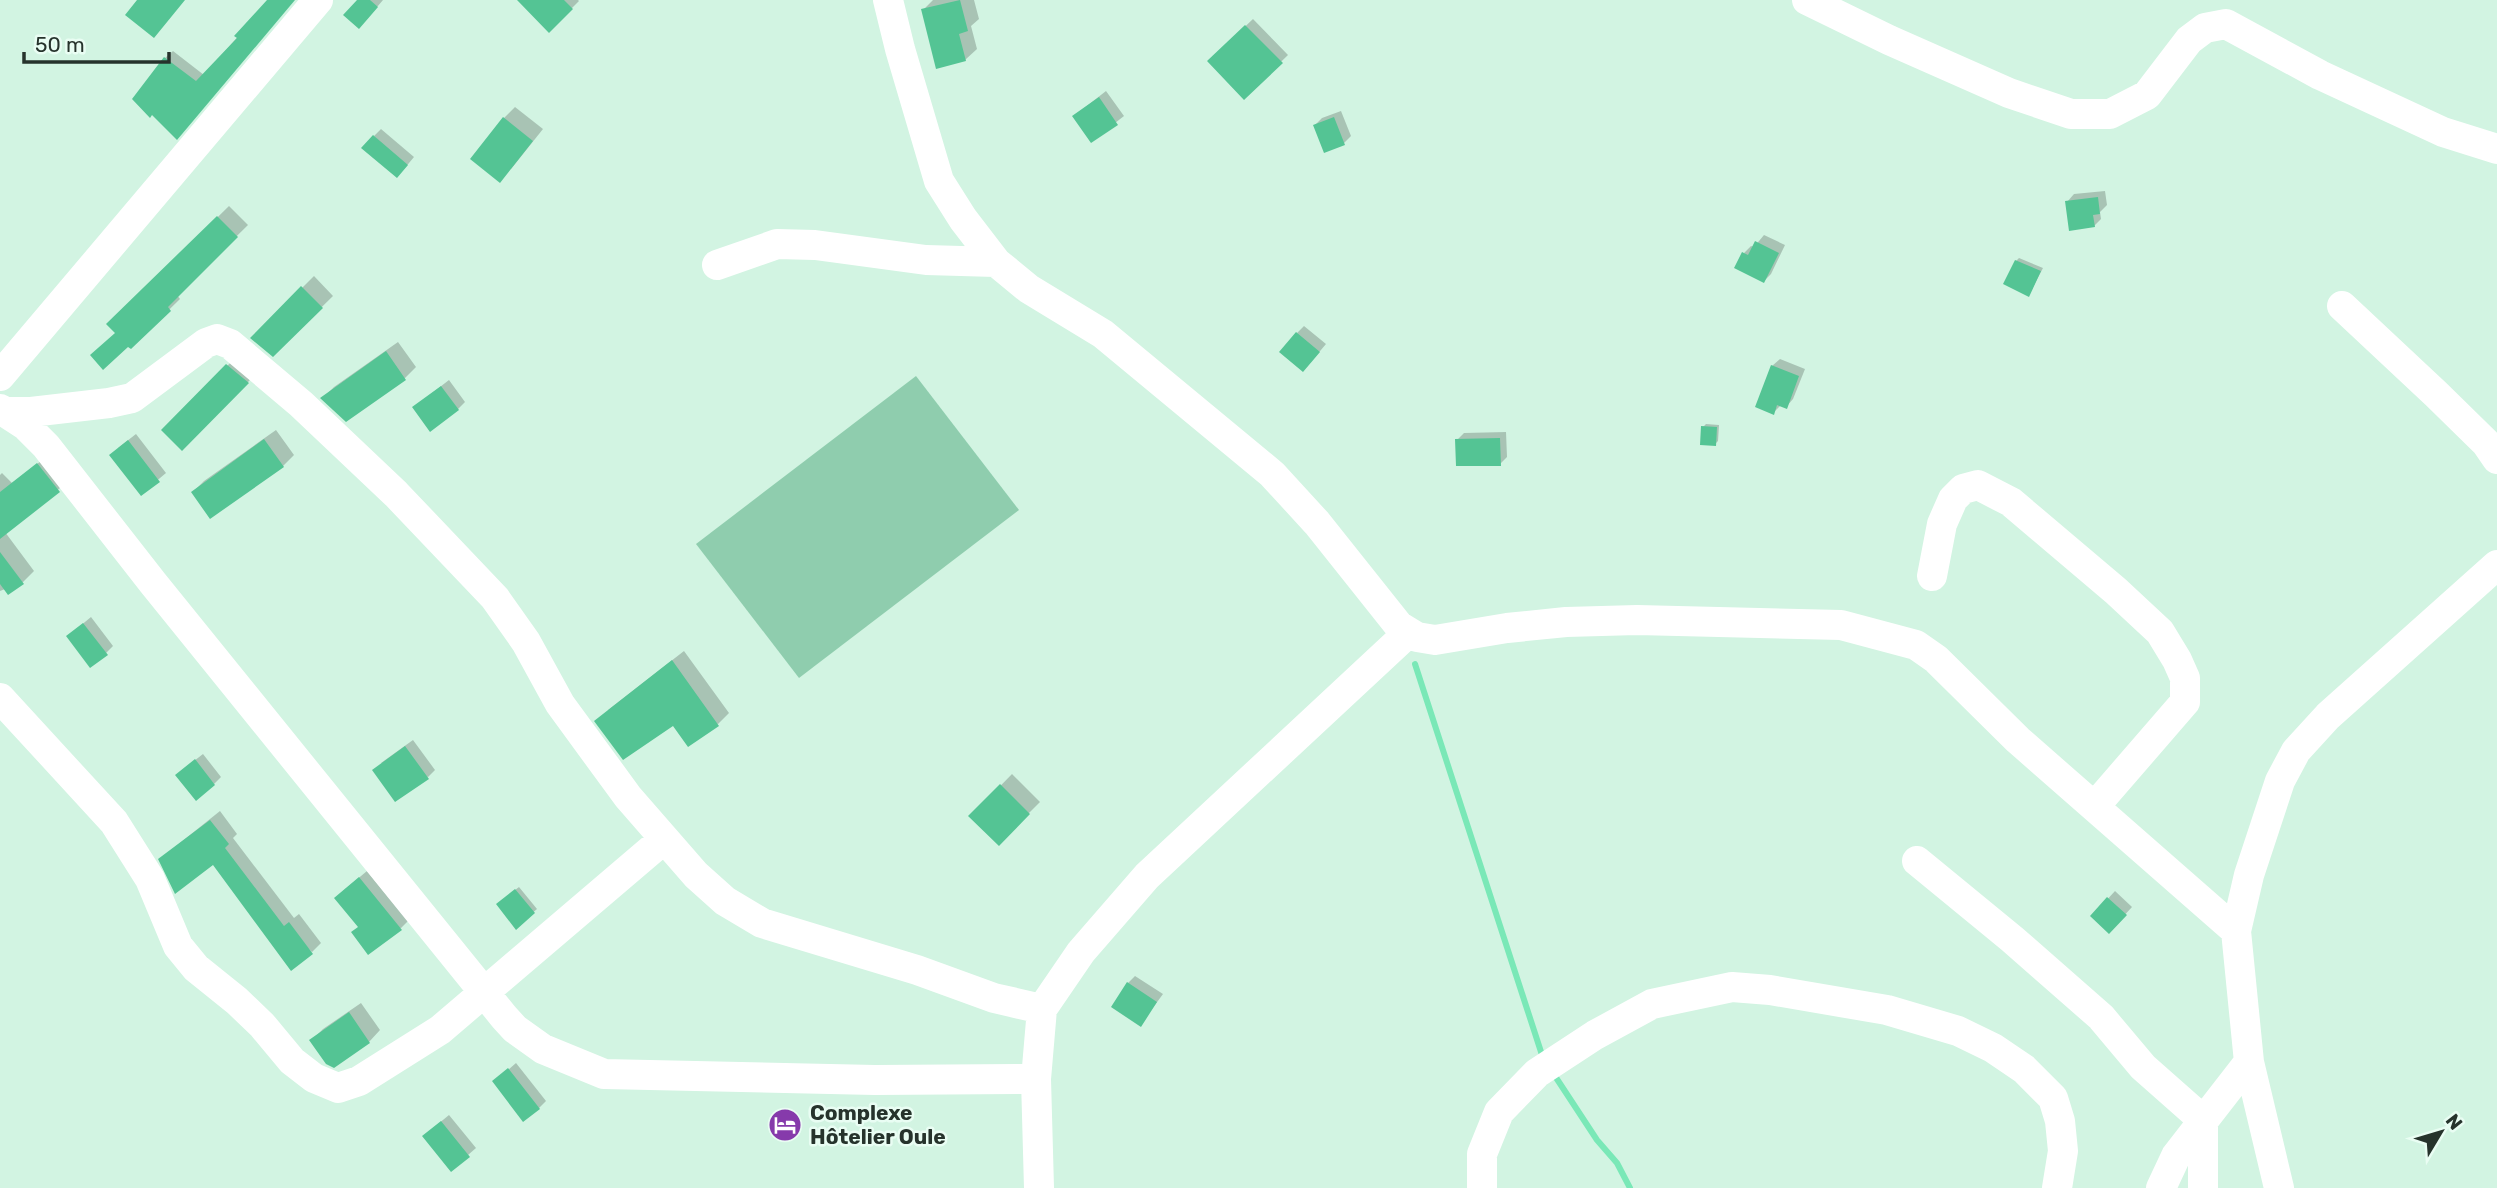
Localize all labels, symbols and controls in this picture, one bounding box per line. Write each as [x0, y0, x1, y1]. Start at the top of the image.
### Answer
scale bar [24, 21, 170, 65]
text: 50 m [35, 32, 85, 57]
north arrow [2406, 1097, 2476, 1167]
place label: Complexe Hôtelier Oule [810, 1100, 946, 1149]
hotel icon: Complexe Hôtelier Oule [766, 1106, 804, 1144]
text: N [2441, 1109, 2467, 1134]

